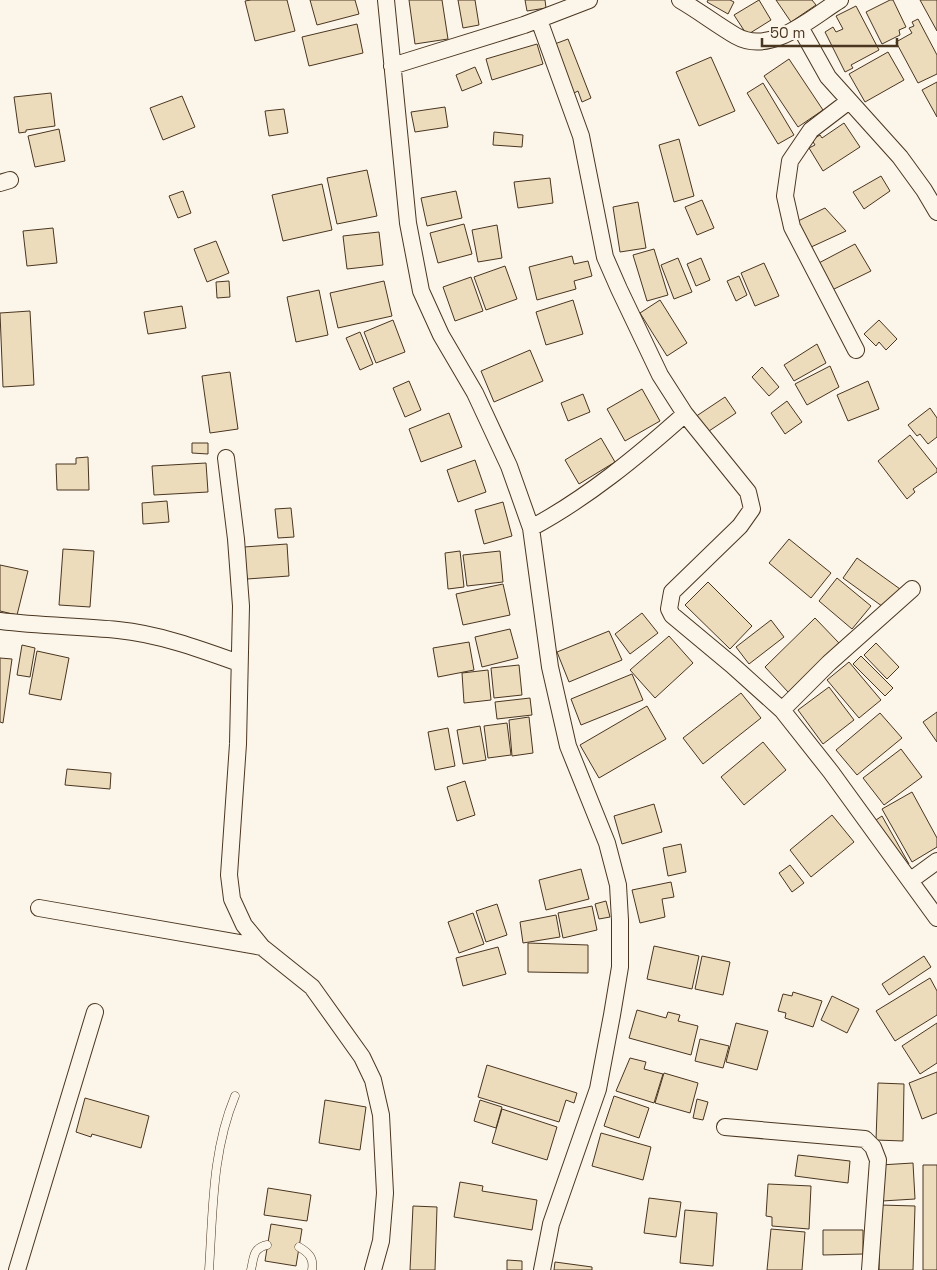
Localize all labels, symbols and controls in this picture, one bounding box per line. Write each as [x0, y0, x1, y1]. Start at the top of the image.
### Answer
scale bar [762, 15, 897, 47]
text: 50 m [770, 23, 805, 42]

